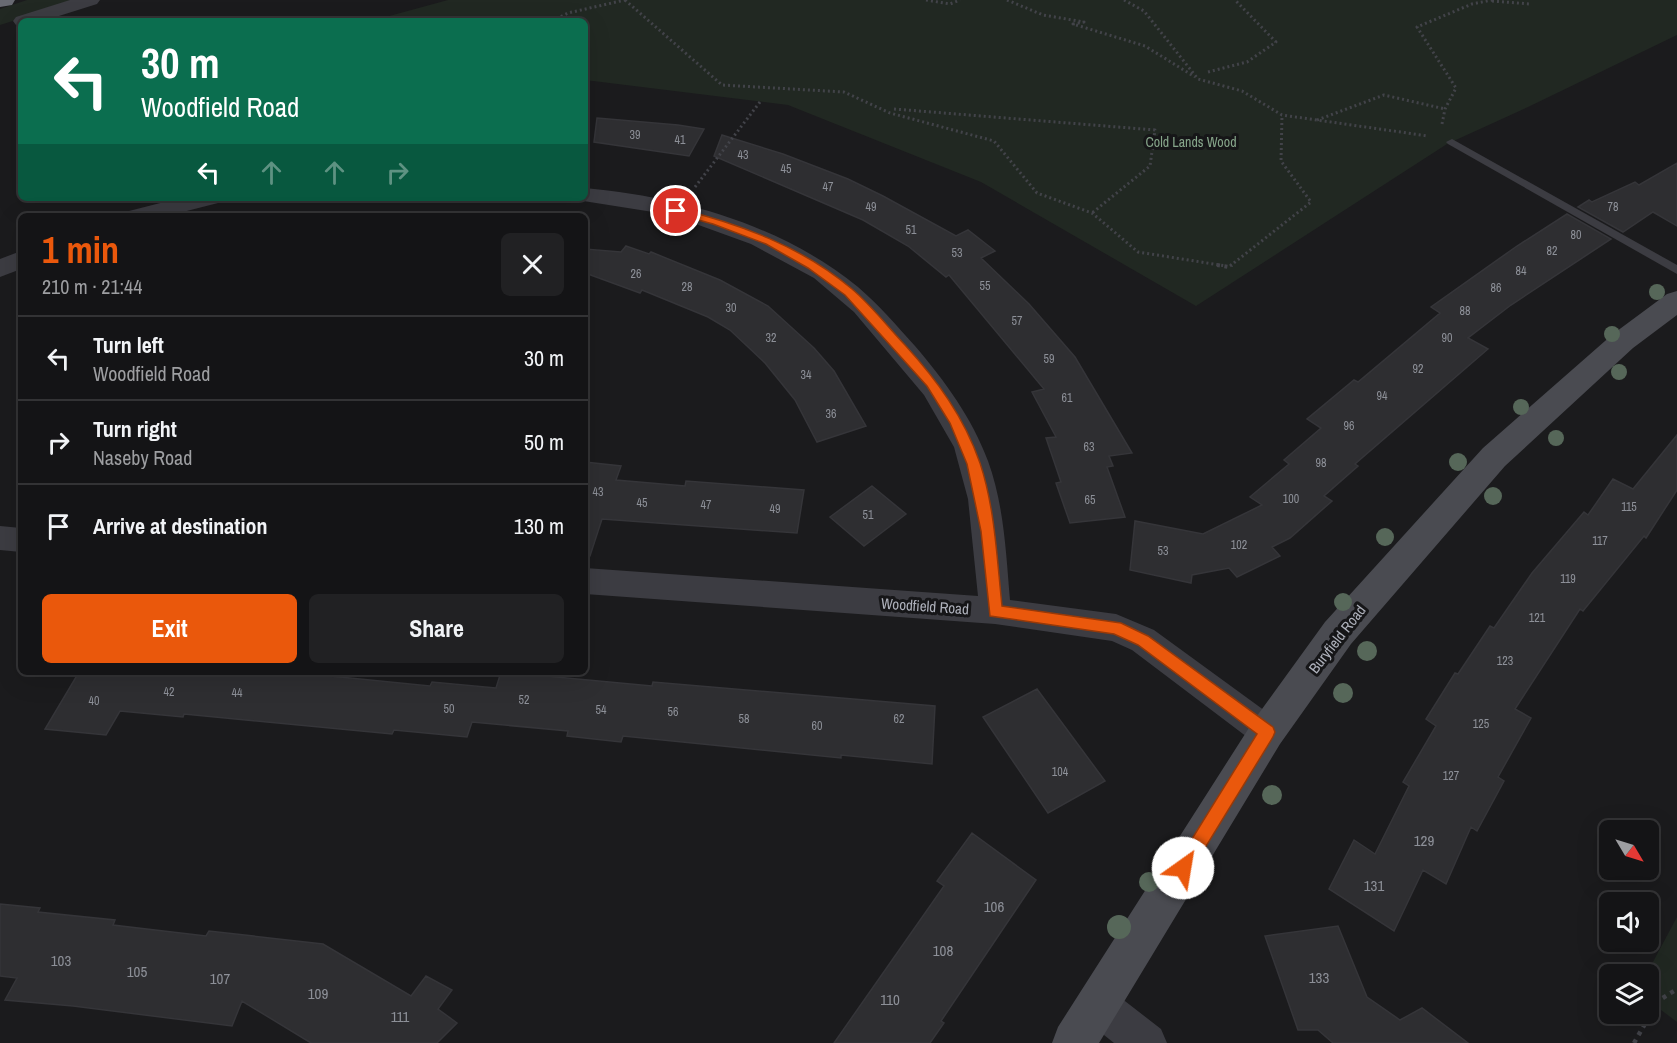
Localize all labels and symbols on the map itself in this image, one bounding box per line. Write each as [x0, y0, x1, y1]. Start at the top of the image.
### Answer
house number: 39 [630, 127, 640, 143]
house number: 41 [675, 132, 686, 148]
park label: Cold Lands Wood [1145, 133, 1237, 151]
house number: 43 [738, 147, 748, 163]
house number: 45 [781, 161, 792, 177]
house number: 47 [823, 179, 834, 195]
pin [650, 185, 701, 236]
house number: 49 [866, 199, 876, 215]
house number: 78 [1608, 199, 1618, 215]
house number: 51 [906, 222, 917, 238]
house number: 80 [1571, 227, 1581, 243]
house number: 82 [1547, 243, 1557, 259]
house number: 53 [952, 245, 962, 261]
house number: 84 [1516, 263, 1527, 279]
house number: 26 [631, 266, 641, 282]
house number: 55 [980, 278, 991, 294]
house number: 28 [682, 279, 692, 295]
house number: 86 [1491, 280, 1501, 296]
house number: 30 [726, 300, 736, 316]
house number: 88 [1460, 303, 1470, 319]
house number: 57 [1012, 313, 1023, 329]
house number: 32 [766, 330, 776, 346]
house number: 90 [1442, 330, 1452, 346]
house number: 59 [1044, 351, 1054, 367]
house number: 92 [1413, 361, 1423, 377]
house number: 34 [801, 367, 812, 383]
house number: 94 [1377, 388, 1388, 404]
house number: 61 [1062, 390, 1073, 406]
house number: 36 [826, 406, 836, 422]
house number: 96 [1344, 418, 1354, 434]
house number: 63 [1084, 439, 1094, 455]
house number: 98 [1316, 455, 1326, 471]
house number: 43 [593, 484, 603, 500]
house number: 100 [1283, 491, 1299, 507]
house number: 65 [1085, 492, 1096, 508]
house number: 45 [637, 495, 648, 511]
house number: 47 [701, 497, 712, 513]
house number: 115 [1621, 499, 1637, 515]
house number: 49 [770, 501, 780, 517]
house number: 51 [863, 507, 874, 523]
house number: 117 [1592, 533, 1608, 549]
house number: 102 [1231, 537, 1247, 553]
house number: 53 [1158, 543, 1168, 559]
house number: 119 [1560, 571, 1576, 587]
street label: Woodfield Road [880, 592, 970, 620]
street label: Buryfield Road [1304, 600, 1370, 678]
house number: 121 [1529, 610, 1546, 626]
house number: 123 [1497, 653, 1513, 669]
house number: 42 [164, 684, 174, 700]
house number: 44 [232, 685, 243, 701]
house number: 52 [519, 692, 529, 708]
house number: 40 [89, 693, 99, 709]
house number: 50 [444, 701, 454, 717]
house number: 54 [596, 702, 607, 718]
house number: 56 [668, 704, 678, 720]
house number: 58 [739, 711, 749, 727]
house number: 62 [894, 711, 904, 727]
house number: 125 [1473, 716, 1490, 732]
house number: 60 [812, 718, 822, 734]
house number: 104 [1052, 764, 1069, 780]
house number: 127 [1443, 768, 1460, 784]
north arrow [1599, 820, 1659, 880]
house number: 129 [1414, 830, 1434, 851]
position arrow [1151, 836, 1215, 900]
house number: 131 [1364, 875, 1384, 896]
house number: 106 [984, 896, 1004, 917]
house number: 108 [933, 940, 953, 961]
house number: 103 [51, 950, 71, 971]
house number: 105 [127, 961, 147, 982]
house number: 133 [1309, 967, 1329, 988]
house number: 107 [210, 968, 230, 989]
house number: 109 [308, 983, 328, 1004]
house number: 110 [880, 989, 900, 1010]
house number: 111 [391, 1006, 410, 1027]

